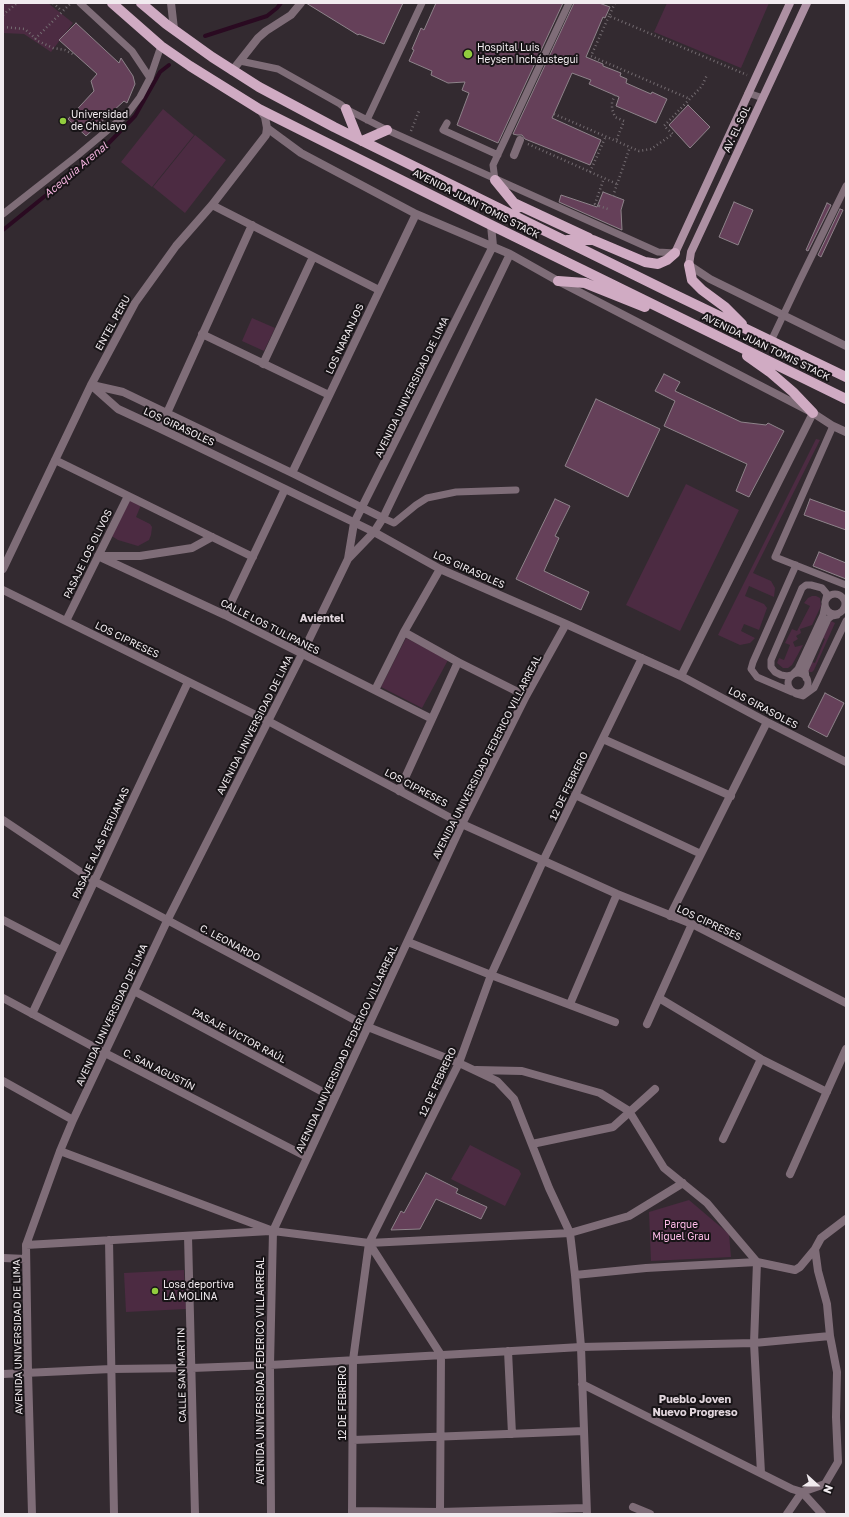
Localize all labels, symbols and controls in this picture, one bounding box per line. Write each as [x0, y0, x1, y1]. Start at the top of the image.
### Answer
place label: Hospital Luis Heysen Incháustegui [477, 42, 578, 66]
marker: Hospital Luis Heysen Incháustegui [462, 48, 474, 60]
street label: AV. EL SOL [721, 103, 753, 155]
place label: Universidad de Chiclayo [71, 109, 128, 132]
marker: Universidad de Chiclayo [58, 116, 68, 126]
water label: Acequia Arenal [41, 139, 111, 201]
street label: AVENIDA JUAN TOMIS STACK [411, 167, 541, 241]
street label: ENTEL PERU [93, 293, 133, 353]
street label: LOS NARANJOS [323, 302, 367, 376]
street label: AVENIDA JUAN TOMIS STACK [700, 311, 832, 383]
street label: AVENIDA UNIVERSIDAD DE LIMA [373, 315, 451, 459]
street label: LOS GIRASOLES [141, 405, 217, 449]
street label: PASAJE LOS OLIVOS [61, 507, 115, 601]
street label: LOS GIRASOLES [431, 549, 507, 591]
street label: CALLE LOS TULIPANES [218, 597, 322, 657]
district label: Avientel [300, 612, 344, 626]
street label: LOS CIPRESES [93, 619, 161, 661]
street label: AVENIDA UNIVERSIDAD DE LIMA [214, 653, 296, 797]
street label: AVENIDA UNIVERSIDAD FEDERICO VILLARREAL [430, 653, 544, 861]
street label: LOS GIRASOLES [726, 685, 800, 731]
street label: 12 DE FEBRERO [547, 750, 591, 822]
street label: LOS CIPRESES [382, 766, 450, 810]
street label: PASAJE ALAS PERUANAS [70, 785, 132, 901]
street label: LOS CIPRESES [675, 903, 743, 943]
street label: C. LEONARDO [198, 922, 262, 964]
street label: AVENIDA UNIVERSIDAD DE LIMA [74, 942, 150, 1088]
street label: AVENIDA UNIVERSIDAD FEDERICO VILLARREAL [293, 943, 401, 1155]
street label: PASAJE VICTOR RAÚL [190, 1006, 288, 1066]
street label: 12 DE FEBRERO [417, 1046, 459, 1118]
street label: C. SAN AGUSTÍN [121, 1047, 197, 1093]
park label: Parque Miguel Grau [652, 1219, 710, 1242]
street label: AVENIDA UNIVERSIDAD FEDERICO VILLARREAL [255, 1257, 267, 1485]
street label: AVENIDA UNIVERSIDAD DE LIMA [11, 1259, 25, 1415]
place label: Losa deportiva LA MOLINA [163, 1279, 234, 1302]
marker: Losa deportiva LA MOLINA [150, 1286, 160, 1296]
street label: CALLE SAN MARTIN [175, 1327, 189, 1423]
street label: 12 DE FEBRERO [337, 1366, 349, 1440]
district label: Pueblo Joven Nuevo Progreso [652, 1393, 738, 1419]
north arrow [797, 1465, 837, 1505]
text: N [821, 1483, 836, 1496]

